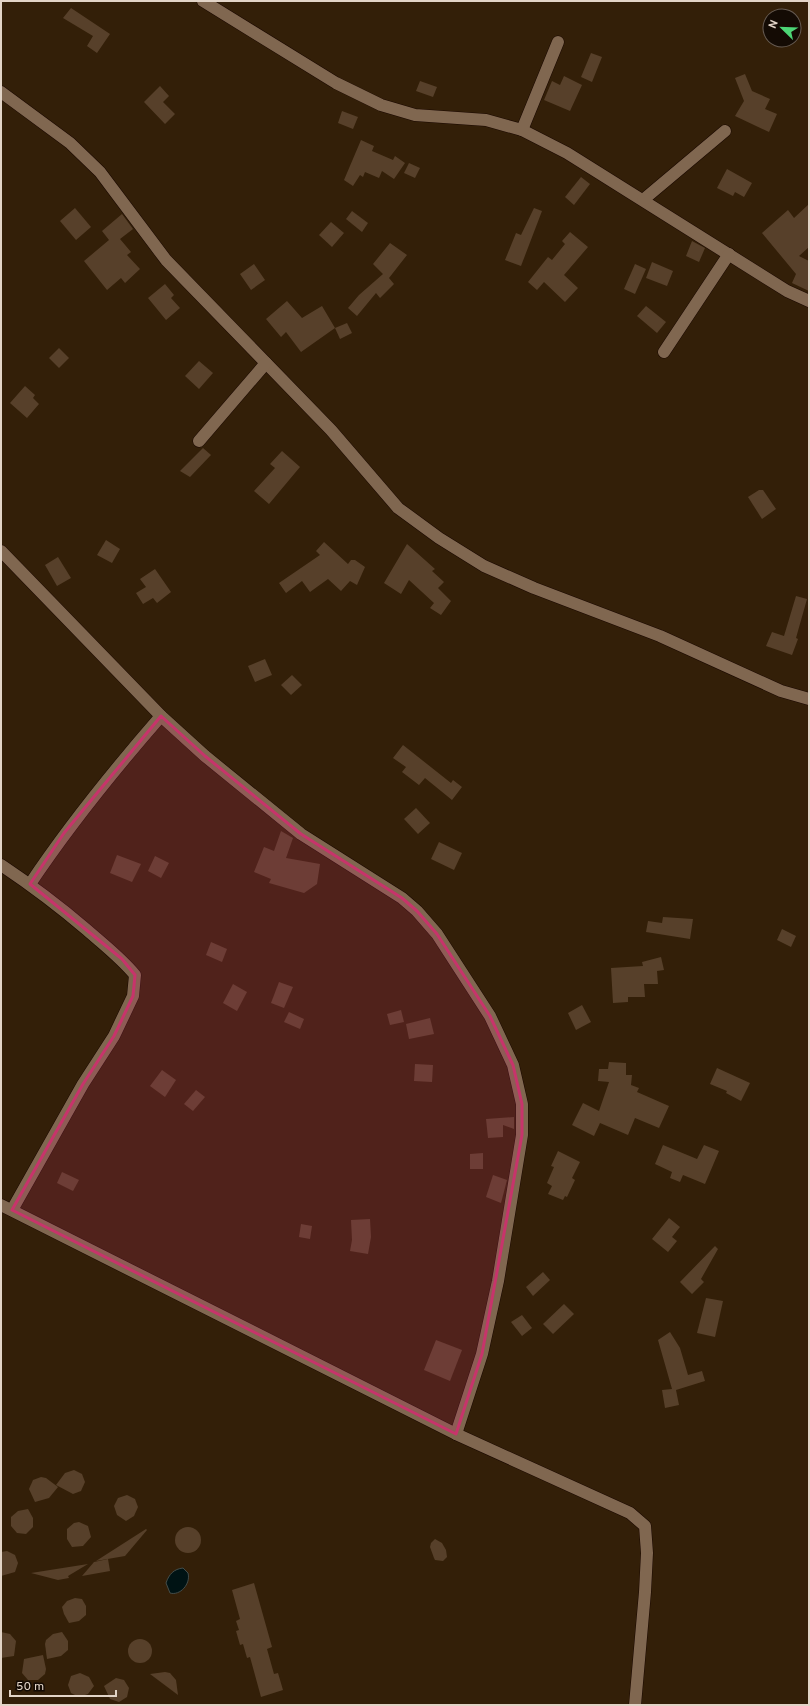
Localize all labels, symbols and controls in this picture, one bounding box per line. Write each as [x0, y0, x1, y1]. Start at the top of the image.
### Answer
north arrow [762, 8, 802, 48]
text: N [766, 18, 782, 31]
scale bar [10, 1672, 116, 1698]
text: 50 m [16, 1679, 44, 1695]

